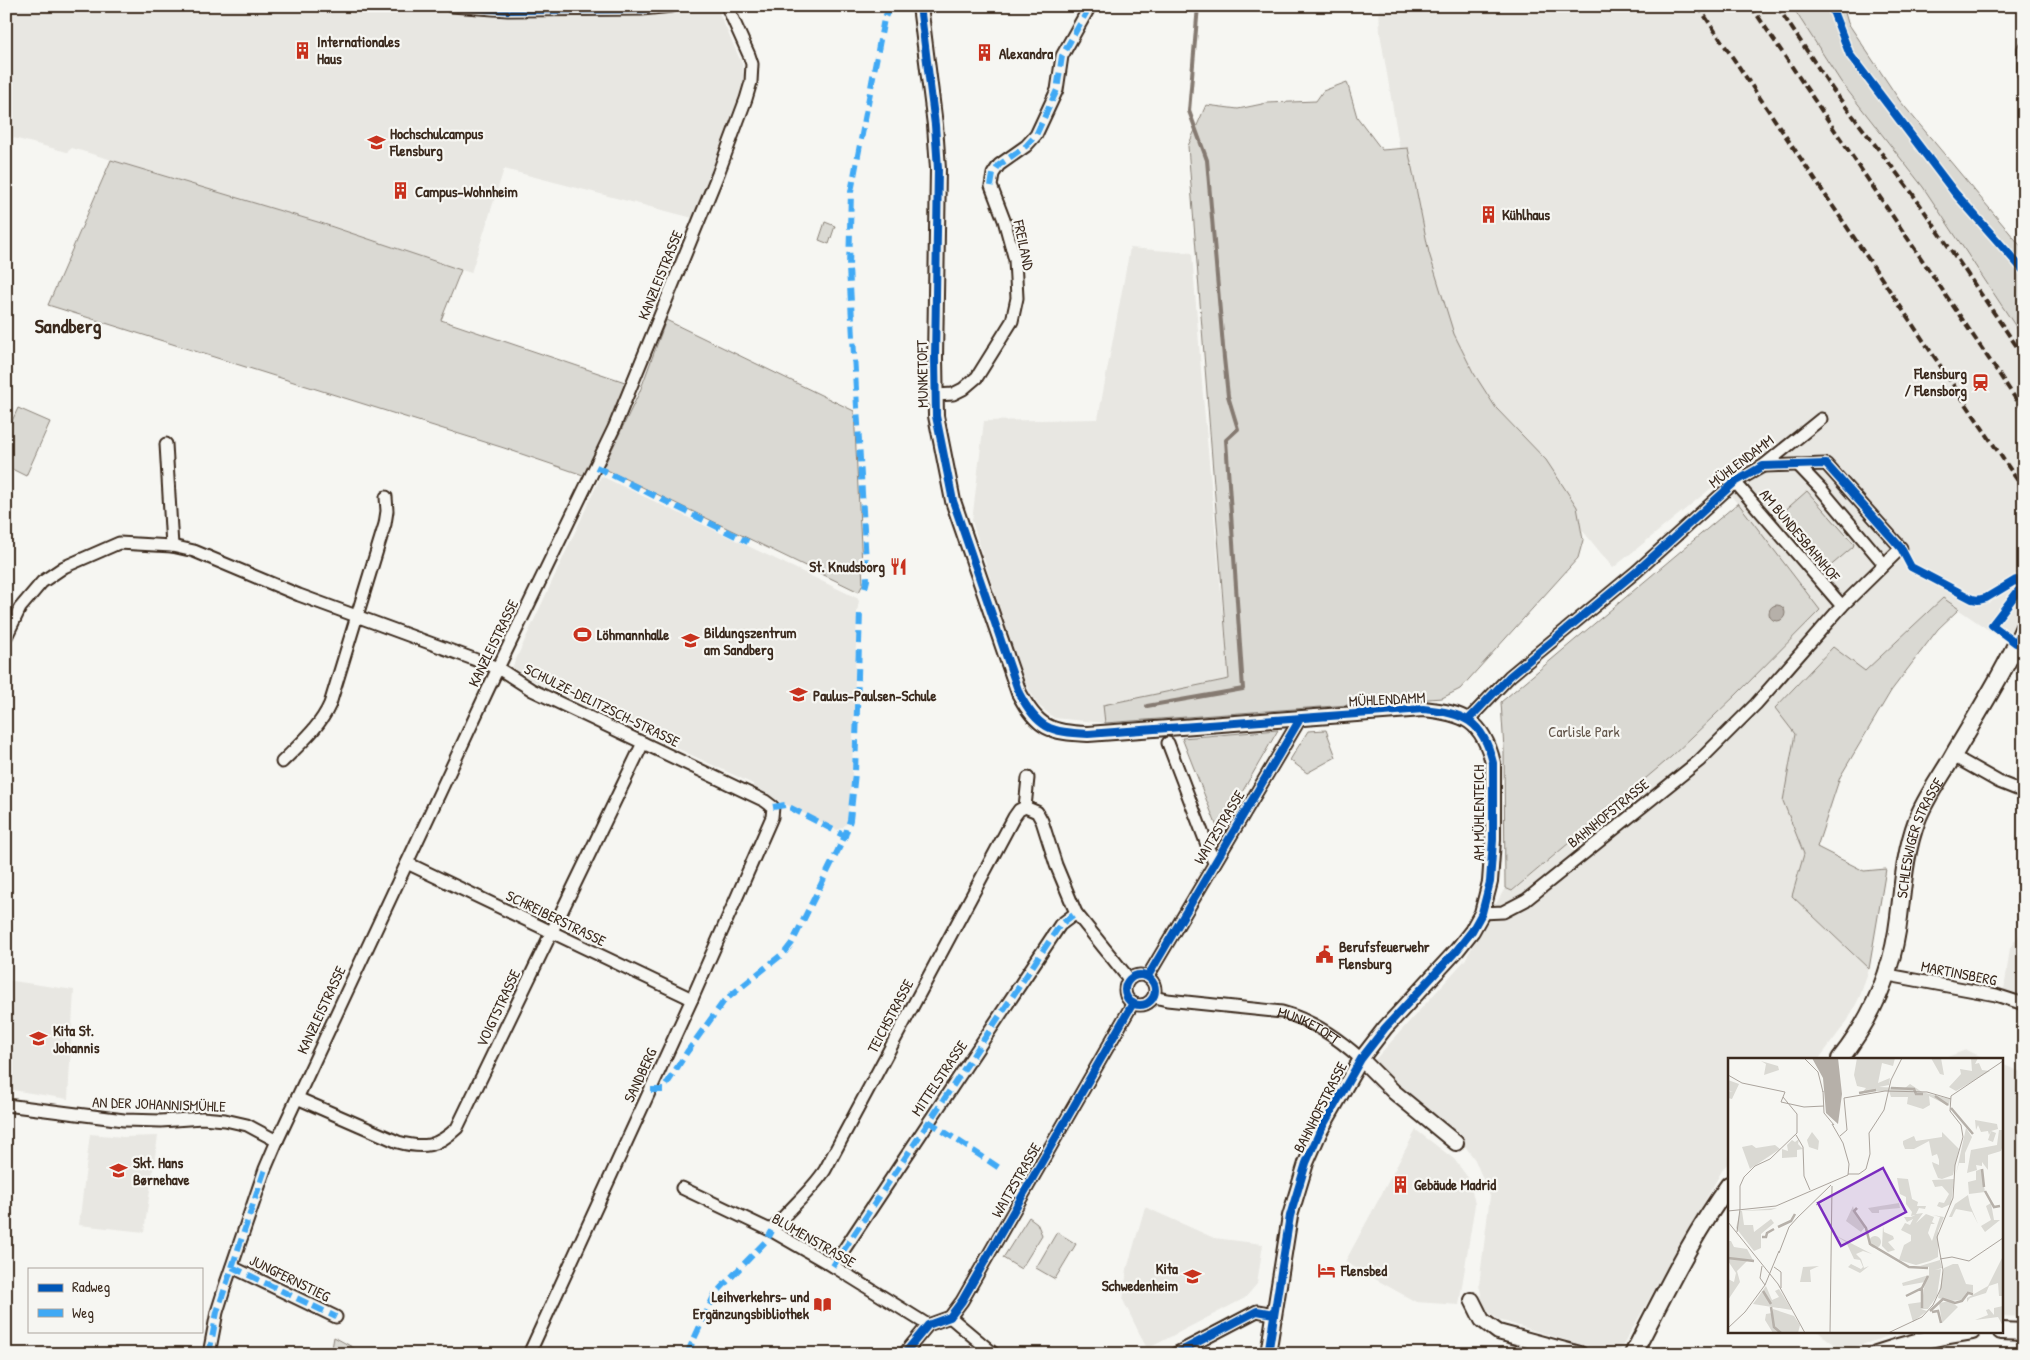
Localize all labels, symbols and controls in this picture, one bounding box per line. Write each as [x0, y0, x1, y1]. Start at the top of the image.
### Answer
place label: Internationales Haus [317, 31, 400, 69]
building icon: Internationales Haus [293, 40, 313, 60]
building icon: Alexandra [975, 43, 995, 63]
place label: Alexandra [999, 43, 1053, 64]
place label: Hochschulcampus Flensburg [389, 123, 483, 162]
school or university icon: Hochschulcampus Flensburg [366, 132, 386, 152]
building icon: Campus-Wohnheim [391, 181, 411, 201]
place label: Campus-Wohnheim [415, 181, 518, 203]
building icon: Kühlhaus [1478, 204, 1498, 224]
place label: Kühlhaus [1502, 204, 1550, 225]
street label: FREILAND [1008, 217, 1040, 273]
street label: KANZLEISTRASSE [632, 227, 688, 323]
district label: Sandberg [35, 312, 101, 340]
street label: MUNKETOFT [911, 339, 933, 408]
place label: Flensburg / Flensborg [1904, 363, 1967, 402]
station icon: Flensburg / Flensborg [1971, 372, 1991, 392]
street label: MÜHLENDAMM [1704, 429, 1778, 492]
street label: AM BUNDESBAHNHOF [1755, 484, 1845, 586]
place label: St. Knudsborg [809, 556, 885, 578]
restaurant icon: St. Knudsborg [889, 556, 909, 576]
street label: KANZLEISTRASSE [463, 595, 523, 690]
place label: Bildungszentrum am Sandberg [704, 622, 796, 661]
sports icon: Löhmannhalle [573, 624, 593, 644]
place label: Löhmannhalle [597, 624, 669, 645]
school or university icon: Bildungszentrum am Sandberg [680, 631, 700, 651]
street label: SCHULZE-DELITZSCH-STRASSE [521, 658, 683, 752]
school or university icon: Paulus-Paulsen-Schule [789, 685, 809, 705]
place label: Paulus-Paulsen-Schule [813, 685, 937, 706]
street label: MÜHLENDAMM [1348, 687, 1426, 711]
park label: Carlisle Park [1548, 721, 1620, 742]
street label: AM MÜHLENTEICH [1468, 765, 1489, 861]
street label: BAHNHOFSTRASSE [1563, 773, 1653, 852]
street label: SCHLESWIGER STRASSE [1891, 773, 1948, 899]
street label: WAITZSTRASSE [1189, 786, 1250, 868]
street label: SCHREIBERSTRASSE [503, 885, 610, 951]
place label: Berufsfeuerwehr Flensburg [1338, 936, 1430, 975]
public building icon: Berufsfeuerwehr Flensburg [1315, 945, 1335, 965]
street label: MARTINSBERG [1919, 955, 1999, 991]
street label: KANZLEISTRASSE [291, 962, 351, 1057]
street label: VOIGTSTRASSE [471, 966, 525, 1050]
street label: TEICHSTRASSE [862, 975, 918, 1057]
street label: MUNKETOFT [1276, 1001, 1346, 1050]
place label: Kita St. Johannis [53, 1020, 100, 1058]
school or university icon: Kita St. Johannis [29, 1029, 49, 1049]
street label: MITTELSTRASSE [906, 1036, 972, 1120]
street label: SANDBERG [618, 1044, 662, 1106]
street label: BAHNHOFSTRASSE [1288, 1058, 1352, 1156]
inset map [1728, 1058, 2002, 1332]
street label: AN DER JOHANNISMÜHLE [92, 1091, 227, 1117]
street label: WAITZSTRASSE [986, 1138, 1046, 1221]
place label: Skt. Hans Børnehave [133, 1152, 190, 1190]
school or university icon: Skt. Hans Børnehave [109, 1161, 129, 1181]
building icon: Gebäude Madrid [1390, 1174, 1410, 1194]
place label: Gebäude Madrid [1414, 1174, 1496, 1195]
street label: BLUMENSTRASSE [768, 1208, 860, 1273]
street label: JUNGFERNSTIEG [246, 1249, 335, 1307]
place label: Kita Schwedenheim [1102, 1258, 1178, 1296]
hotel icon: Flensbed [1317, 1260, 1337, 1280]
place label: Flensbed [1340, 1260, 1387, 1281]
school or university icon: Kita Schwedenheim [1182, 1267, 1202, 1287]
legend [28, 1268, 202, 1332]
text: Radweg [72, 1276, 110, 1297]
place label: Leihverkehrs- und Ergänzungsbibliothek [693, 1286, 810, 1325]
library icon: Leihverkehrs- und Ergänzungsbibliothek [813, 1295, 833, 1315]
text: Weg [72, 1302, 94, 1323]

